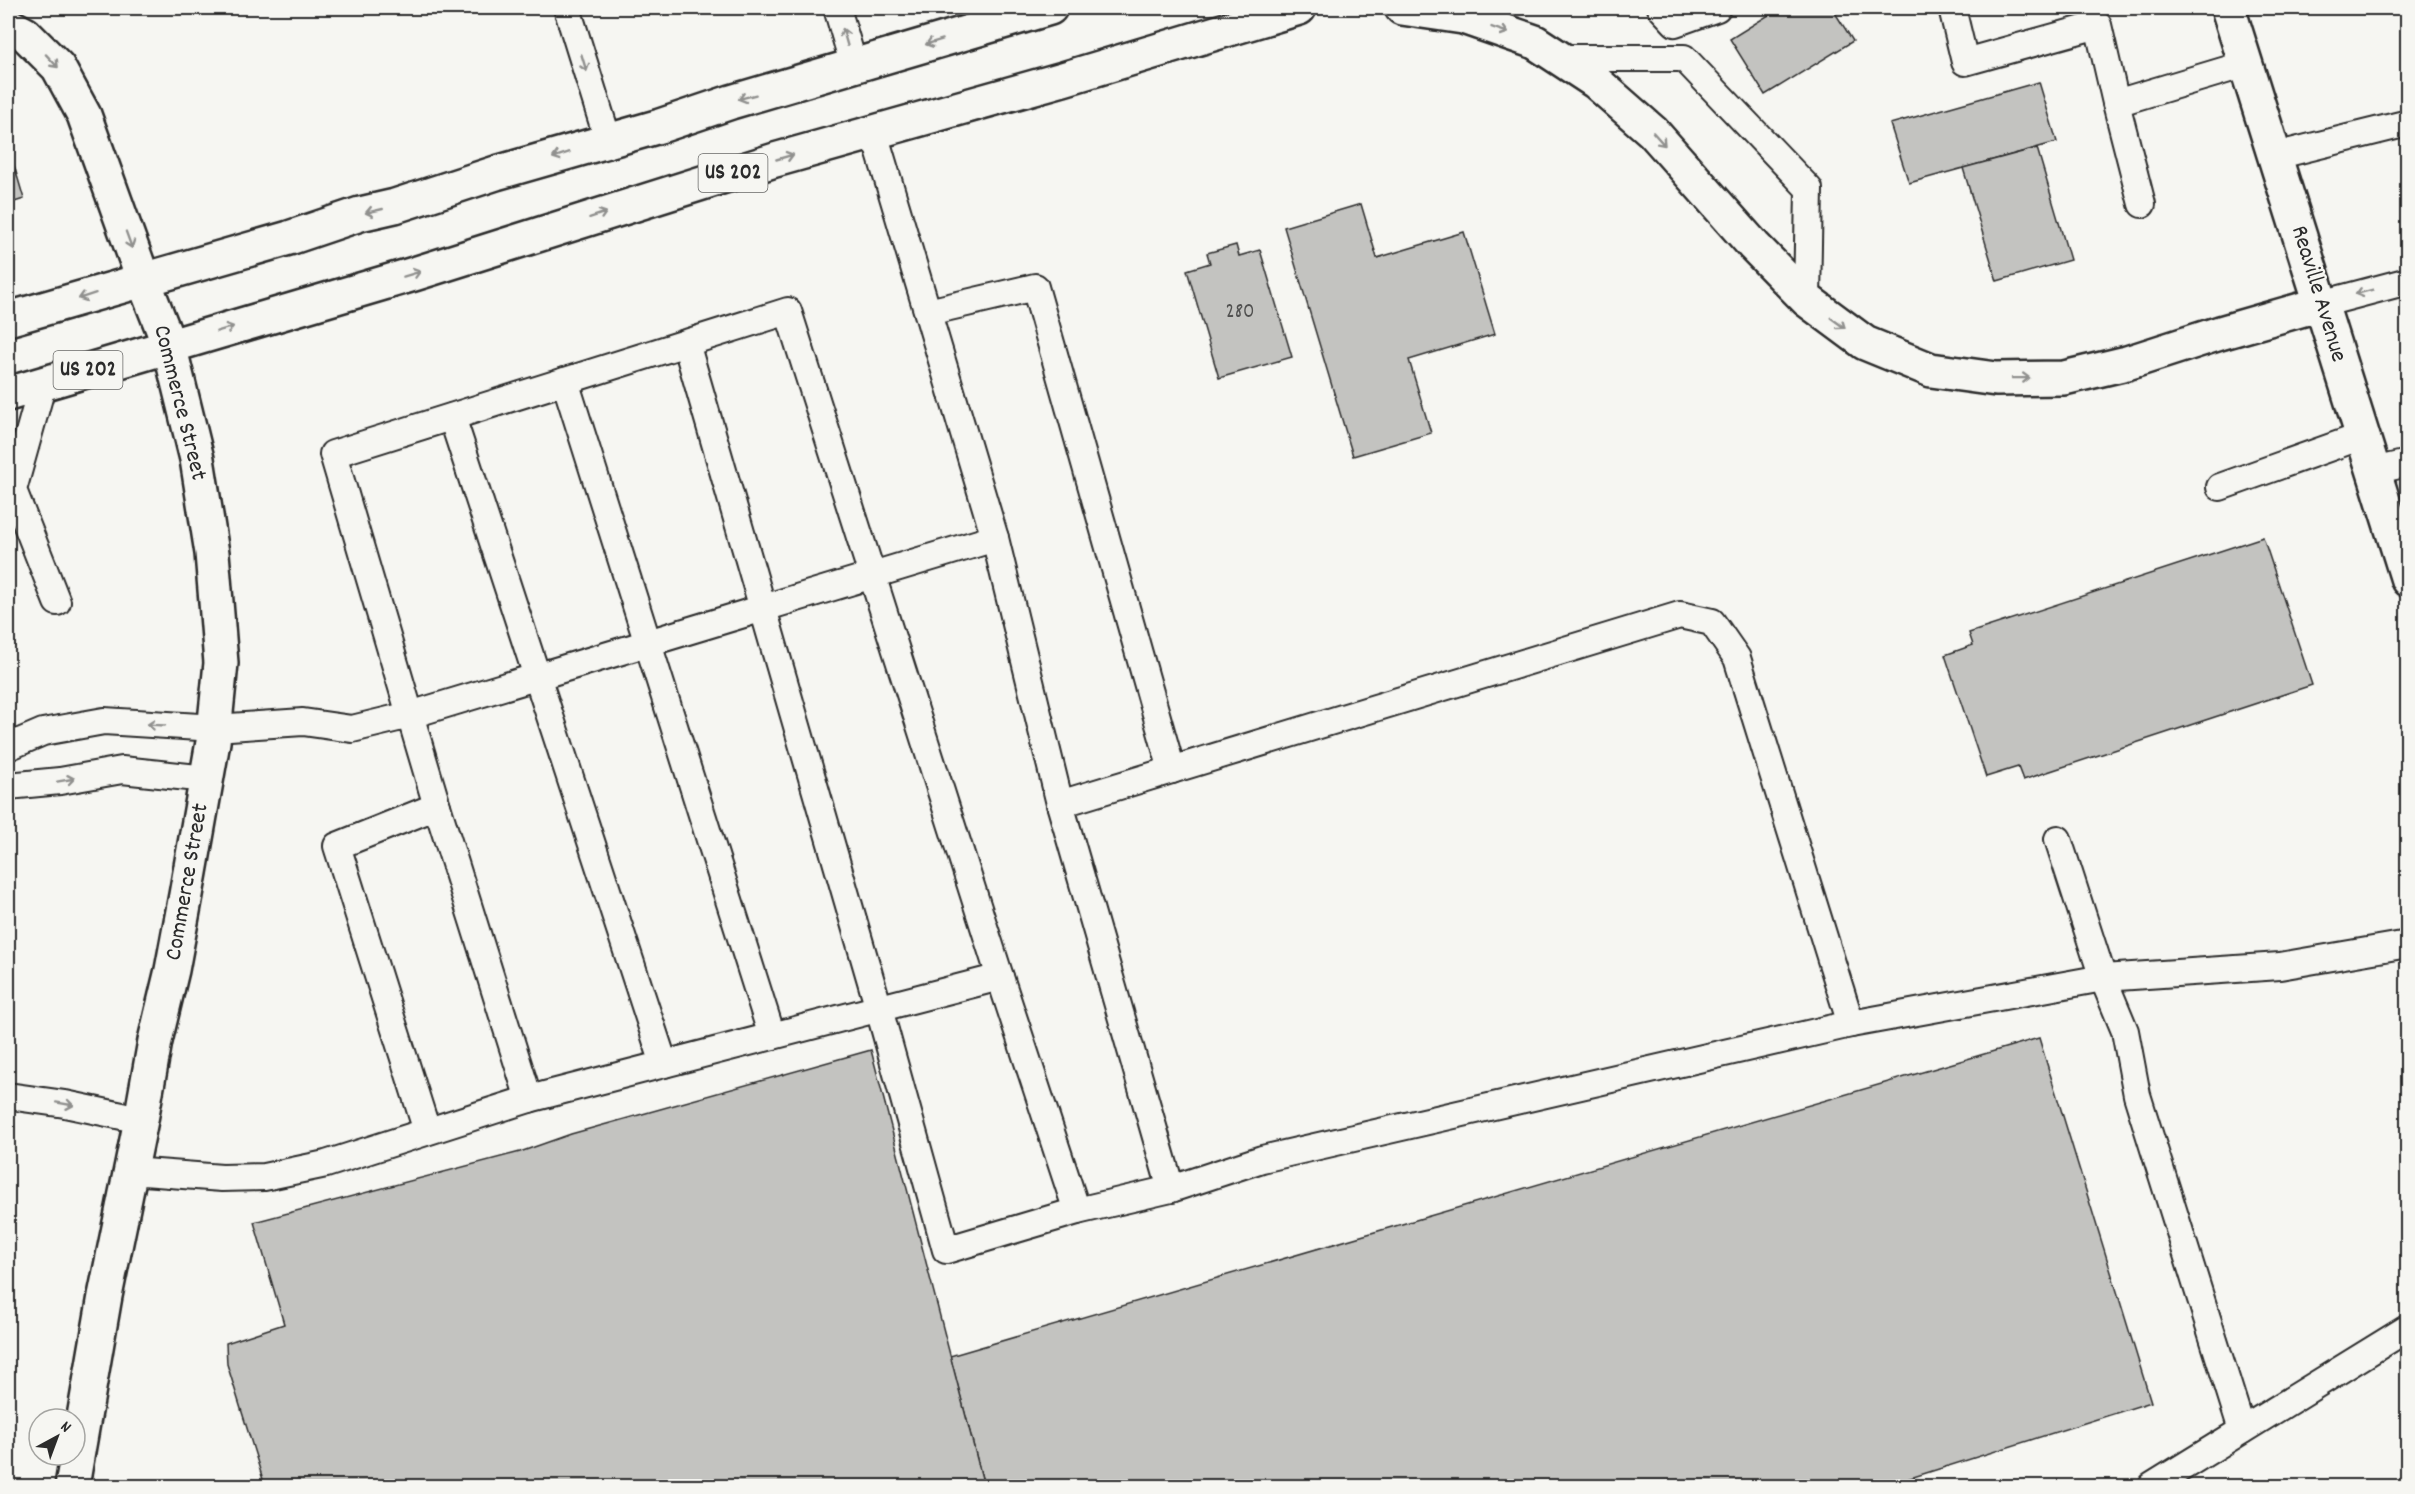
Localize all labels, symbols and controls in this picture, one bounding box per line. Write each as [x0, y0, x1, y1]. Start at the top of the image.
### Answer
one-way arrow [1490, 25, 1509, 36]
one-way arrow [839, 28, 850, 47]
one-way arrow [925, 37, 944, 48]
one-way arrow [579, 53, 590, 72]
one-way arrow [45, 54, 59, 69]
one-way arrow [738, 92, 757, 104]
one-way arrow [1652, 131, 1666, 146]
one-way arrow [552, 150, 571, 161]
one-way arrow [775, 151, 794, 163]
road number: US 202 [698, 154, 768, 192]
one-way arrow [365, 205, 384, 217]
one-way arrow [588, 209, 607, 220]
street label: Reaville Avenue [2281, 222, 2355, 366]
one-way arrow [124, 230, 135, 249]
one-way arrow [403, 268, 422, 279]
one-way arrow [2355, 287, 2374, 299]
one-way arrow [78, 291, 97, 302]
house number: 280 [1225, 298, 1255, 328]
one-way arrow [1830, 317, 1846, 329]
street label: Commerce Street [143, 322, 215, 484]
one-way arrow [215, 323, 234, 334]
road number: US 202 [54, 351, 122, 389]
one-way arrow [2010, 373, 2030, 384]
one-way arrow [147, 720, 167, 731]
one-way arrow [55, 774, 75, 785]
street label: Commerce Street [157, 801, 219, 963]
one-way arrow [55, 1099, 75, 1110]
north arrow [27, 1407, 87, 1467]
text: N [55, 1416, 76, 1439]

